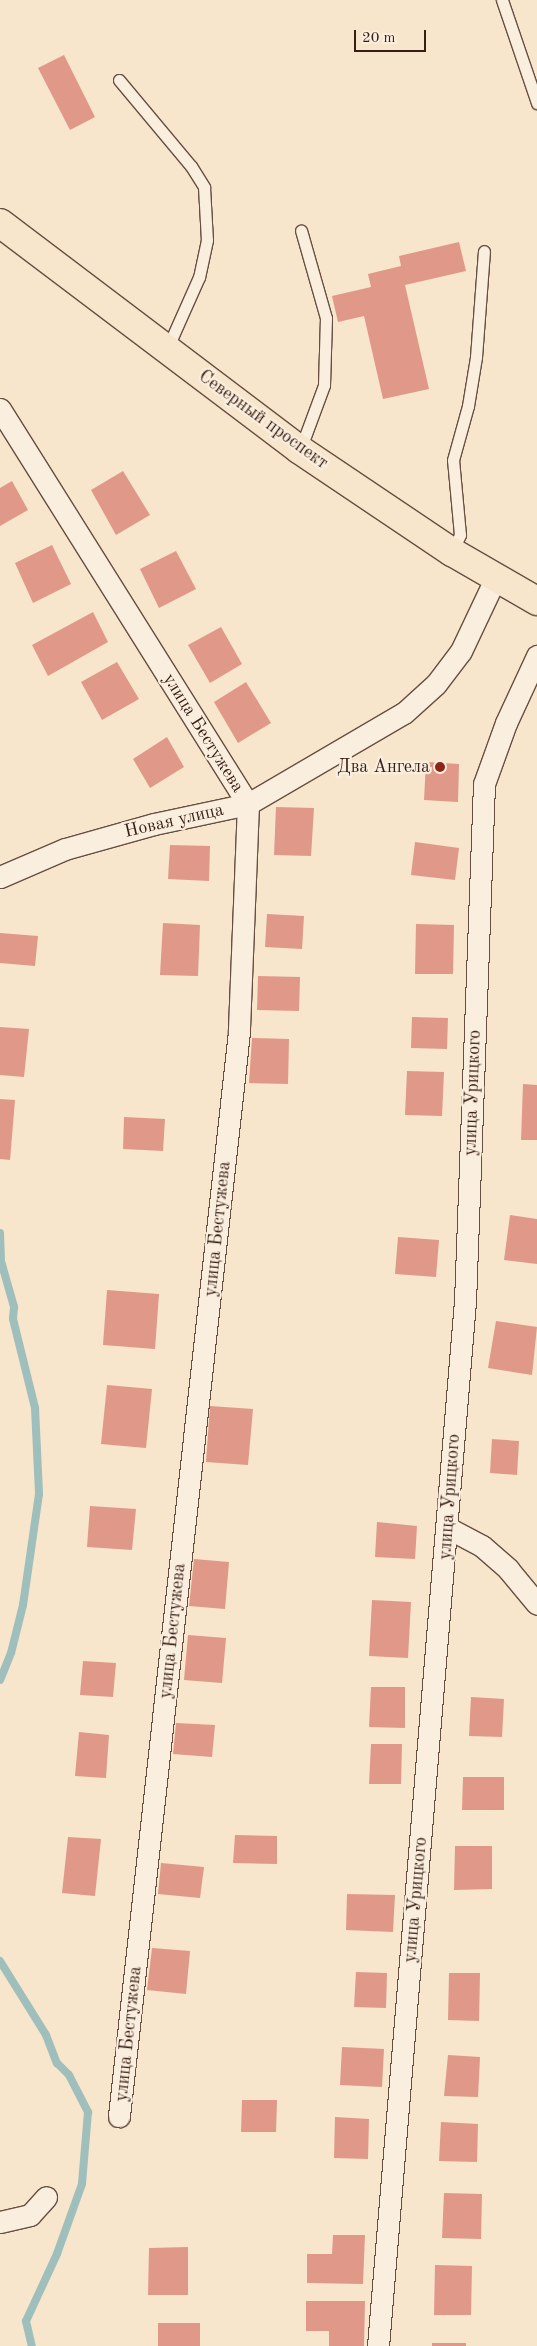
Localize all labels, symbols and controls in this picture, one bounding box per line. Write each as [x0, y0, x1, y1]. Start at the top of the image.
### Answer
scale bar [357, 20, 430, 52]
text: 20 m [362, 31, 396, 46]
street label: Северный проспект [194, 366, 332, 474]
street label: улица Бестужева [158, 670, 248, 796]
place label: Два Ангела [337, 756, 430, 778]
marker: Два Ангела [434, 761, 446, 773]
street label: Новая улица [122, 799, 226, 843]
street label: улица Урицкого [460, 1030, 486, 1156]
street label: улица Бестужева [200, 1160, 236, 1298]
street label: улица Урицкого [435, 1433, 465, 1561]
street label: улица Бестужева [155, 1562, 191, 1700]
street label: улица Урицкого [400, 1836, 432, 1964]
street label: улица Бестужева [111, 1965, 147, 2103]

